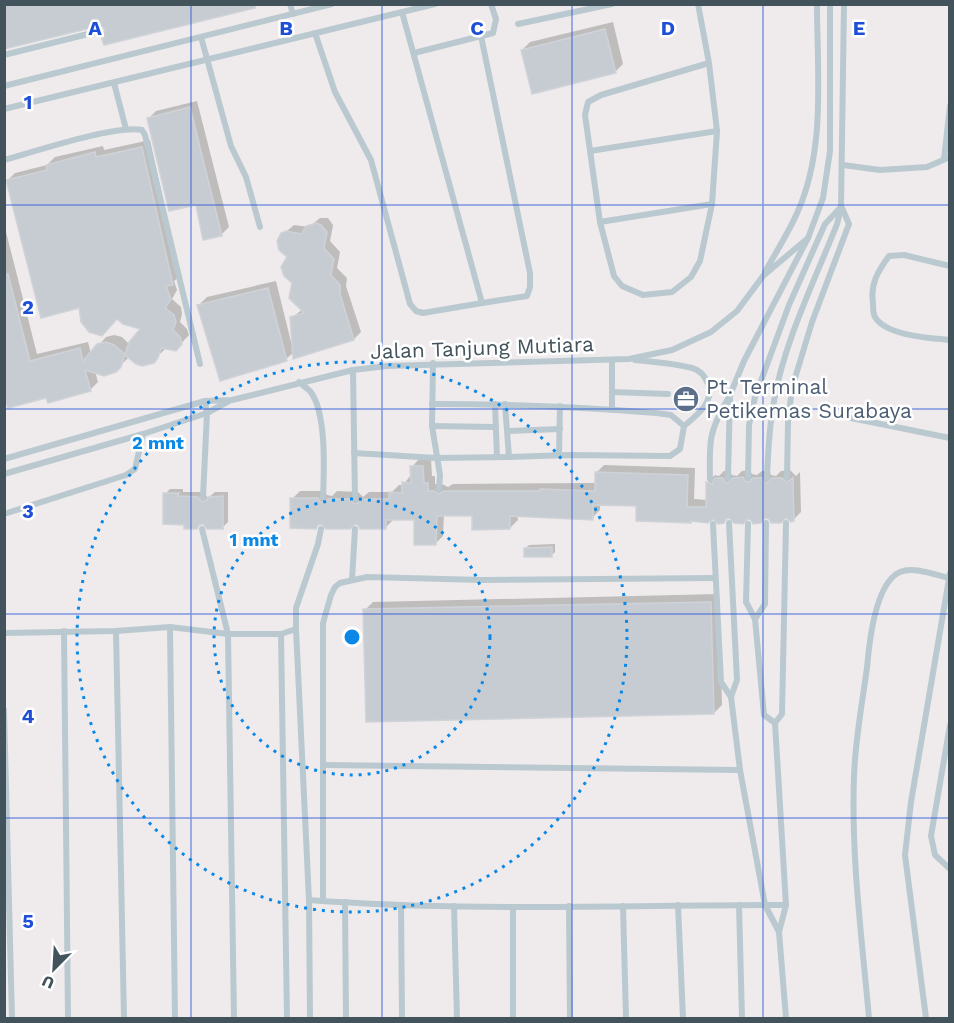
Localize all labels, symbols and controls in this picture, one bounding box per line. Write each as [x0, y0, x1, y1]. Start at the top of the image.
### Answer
text: A [88, 16, 102, 40]
text: B [279, 16, 293, 40]
text: C [470, 16, 484, 40]
text: D [661, 16, 675, 40]
text: E [853, 16, 865, 40]
text: 1 [24, 90, 32, 114]
text: 2 [22, 295, 34, 319]
street label: Jalan Tanjung Mutiara [370, 331, 594, 364]
place label: Pt. Terminal Petikemas Surabaya [706, 374, 912, 423]
office icon: Pt. Terminal Petikemas Surabaya [671, 384, 701, 414]
text: 2 mnt [132, 432, 184, 453]
text: 3 [22, 499, 34, 523]
text: 1 mnt [230, 529, 279, 550]
centre of rings [342, 627, 362, 647]
text: 4 [22, 704, 35, 728]
text: 5 [22, 909, 34, 933]
north arrow [24, 939, 84, 999]
text: U [39, 971, 57, 993]

